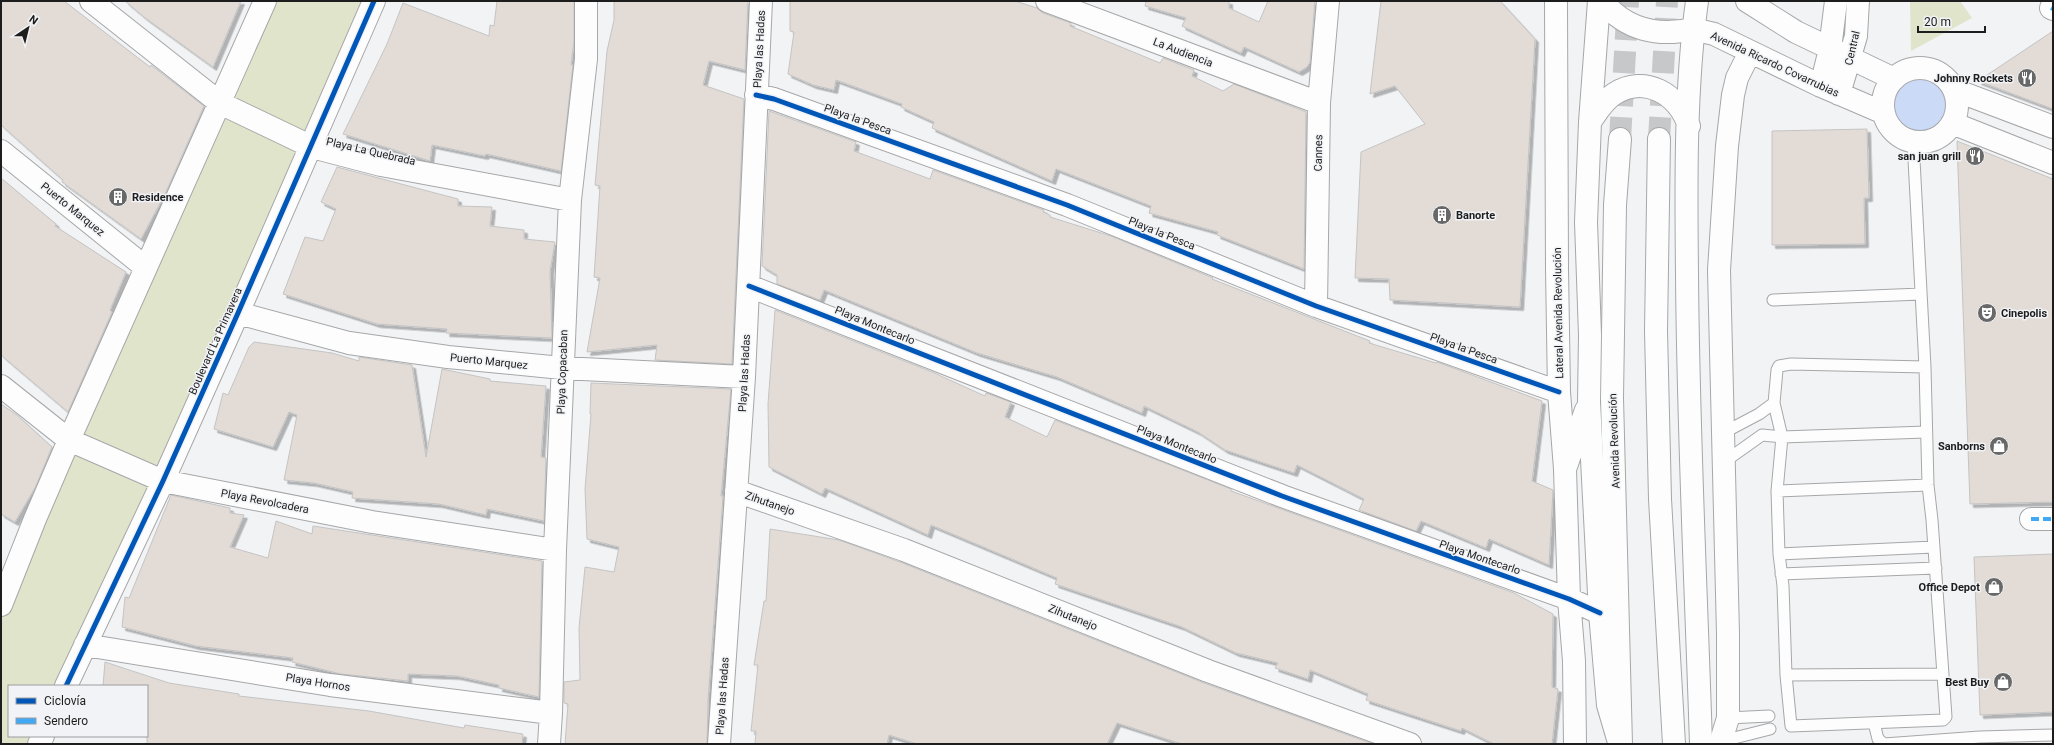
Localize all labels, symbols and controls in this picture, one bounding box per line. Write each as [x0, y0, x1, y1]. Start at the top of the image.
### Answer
north arrow [8, 8, 48, 48]
scale bar [1918, 8, 1985, 34]
street label: Playa las Hadas [751, 9, 768, 88]
text: N [27, 13, 41, 28]
text: 20 m [1924, 15, 1951, 29]
street label: Avenida Ricardo Covarrubias [1708, 29, 1841, 100]
street label: Central [1842, 30, 1863, 67]
street label: La Audiencia [1151, 35, 1215, 70]
restaurant icon: Johnny Rockets [2016, 67, 2038, 89]
place label: Johnny Rockets [1934, 72, 2013, 85]
street label: Playa la Pesca [822, 101, 893, 138]
street label: Cannes [1312, 134, 1325, 172]
street label: Playa La Quebrada [325, 135, 417, 168]
restaurant icon: san juan grill [1964, 145, 1986, 167]
place label: san juan grill [1898, 150, 1961, 163]
street label: Puerto Marquez [38, 180, 108, 239]
building icon: Residence [107, 186, 129, 208]
place label: Residence [132, 191, 184, 204]
building icon: Banorte [1431, 204, 1453, 226]
place label: Banorte [1456, 209, 1495, 222]
street label: Playa la Pesca [1127, 214, 1197, 253]
street label: Lateral Avenida Revolución [1551, 247, 1566, 379]
street label: Boulevard La Primavera [186, 286, 245, 397]
theatre icon: Cinepolis [1976, 302, 1998, 324]
street label: Playa Montecarlo [833, 303, 917, 347]
place label: Cinepolis [2001, 307, 2047, 320]
street label: Playa Copacaban [555, 329, 570, 415]
street label: Playa la Pesca [1428, 330, 1499, 367]
street label: Playa las Hadas [736, 333, 753, 412]
street label: Puerto Marquez [449, 351, 529, 372]
street label: Avenida Revolución [1606, 393, 1623, 489]
street label: Playa Montecarlo [1135, 422, 1219, 466]
shop icon: Sanborns [1988, 435, 2010, 457]
place label: Sanborns [1938, 440, 1985, 453]
street label: Playa Revolcadera [220, 487, 310, 516]
street label: Zihutanejo [743, 489, 796, 518]
street label: Playa Montecarlo [1437, 537, 1522, 577]
shop icon: Office Depot [1983, 576, 2005, 598]
place label: Office Depot [1919, 581, 1980, 594]
street label: Zihutanejo [1046, 602, 1099, 633]
street label: Playa las Hadas [713, 656, 732, 735]
street label: Playa Hornos [285, 671, 351, 694]
shop icon: Best Buy [1992, 671, 2014, 693]
place label: Best Buy [1945, 676, 1989, 689]
legend [8, 685, 148, 737]
text: Ciclovía [44, 694, 86, 708]
text: Sendero [44, 714, 88, 728]

